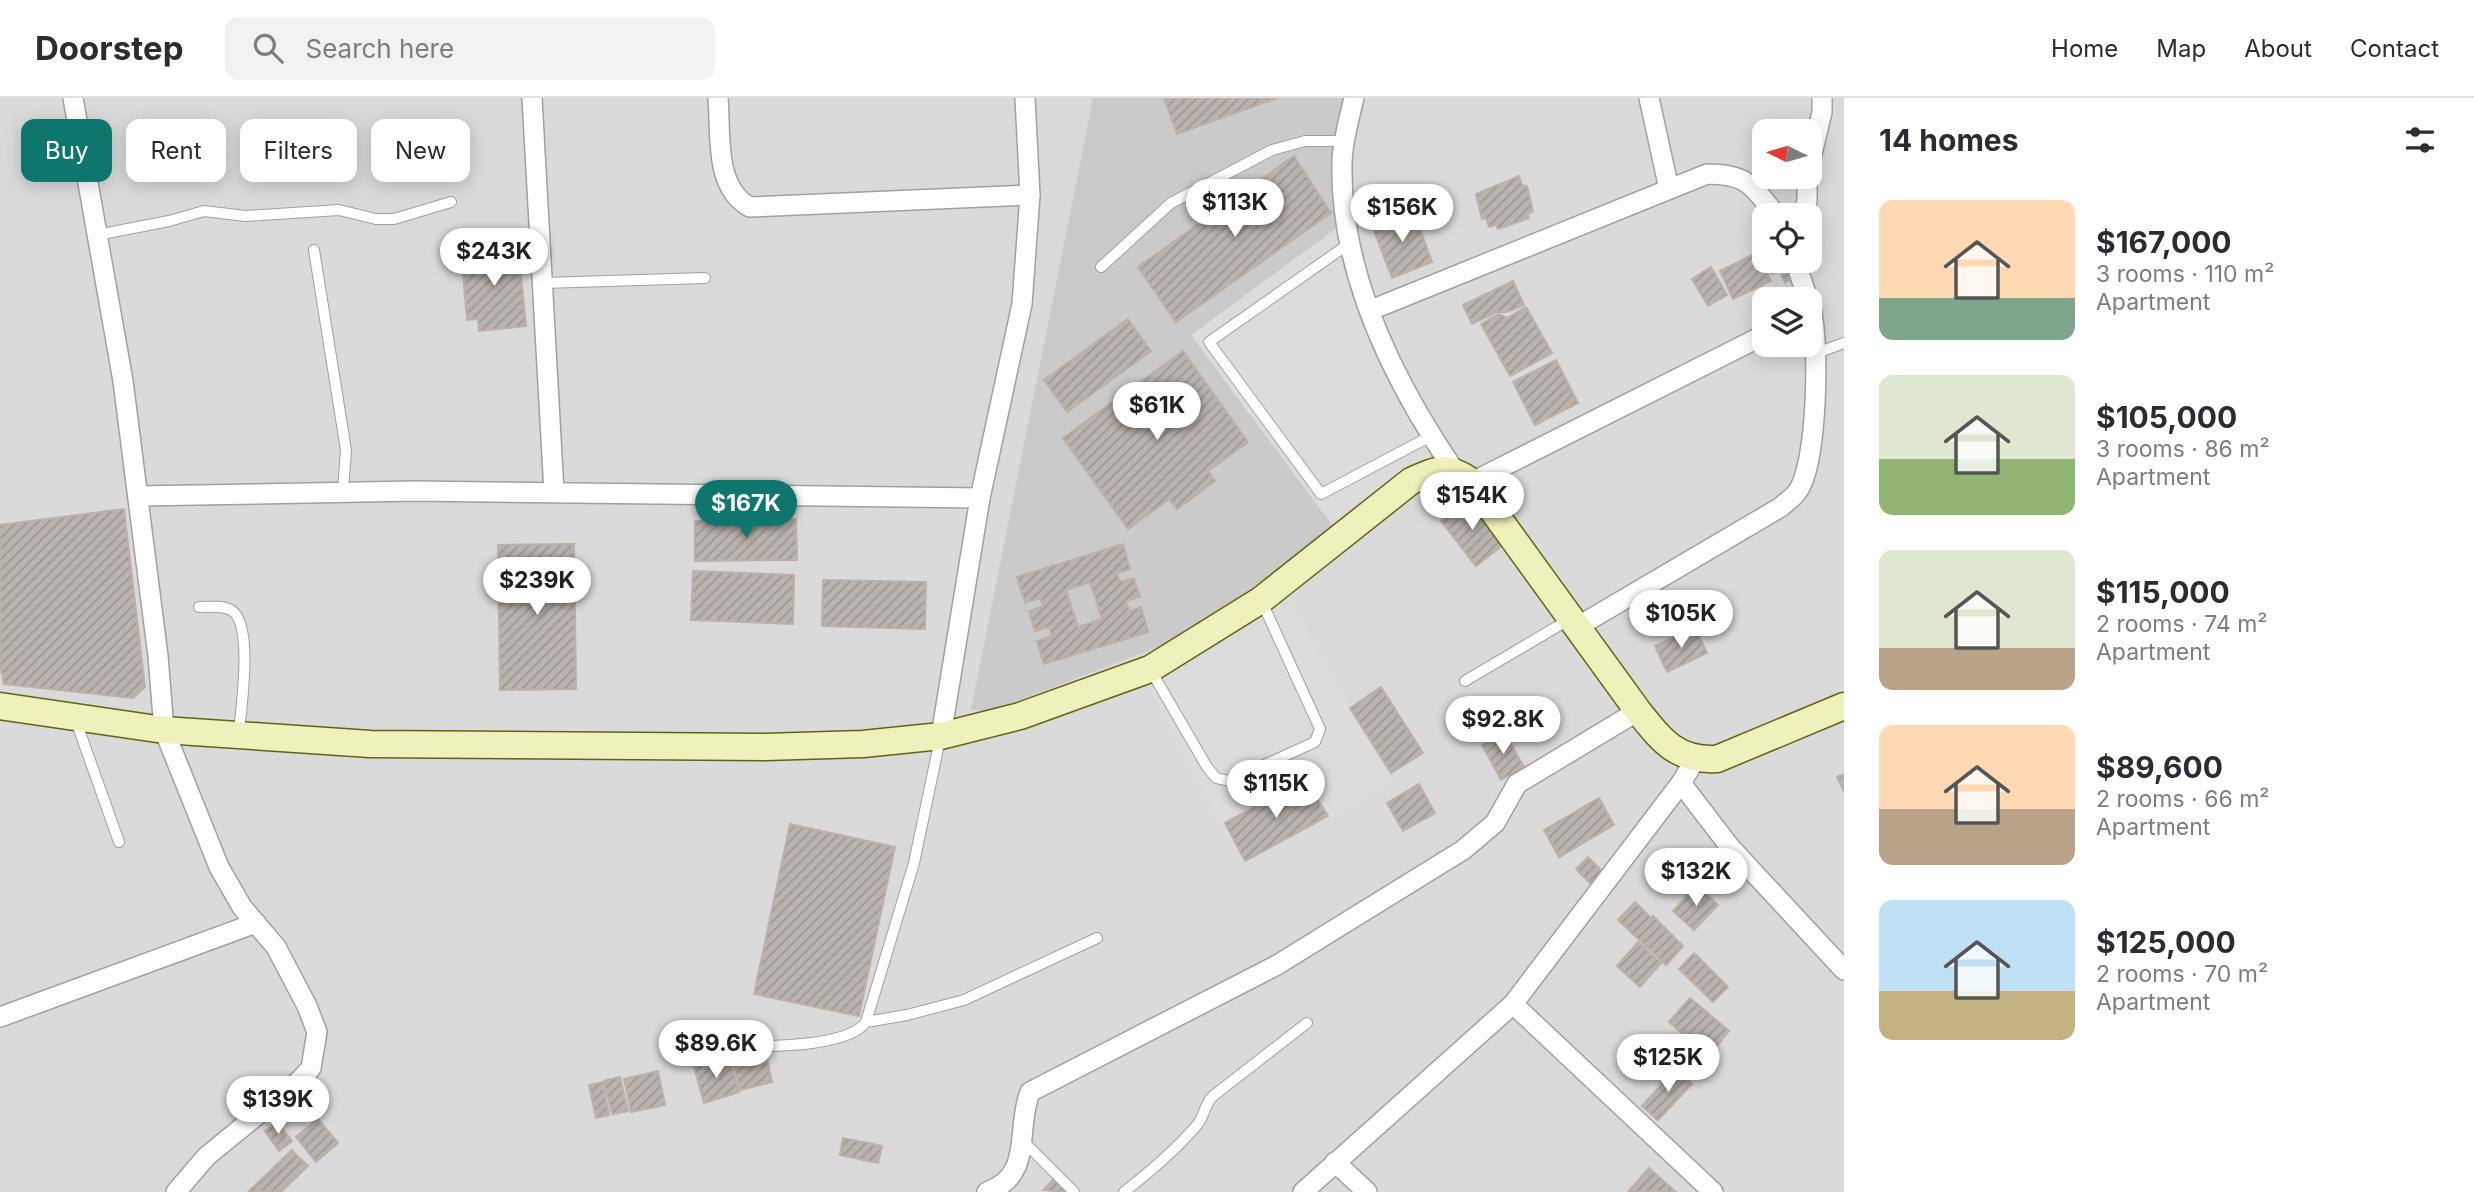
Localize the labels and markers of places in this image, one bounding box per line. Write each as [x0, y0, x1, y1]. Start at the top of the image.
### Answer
pin: $113K [1186, 180, 1284, 239]
pin: $156K [1353, 184, 1451, 244]
pin: $243K [445, 228, 543, 288]
pin: $61K [1116, 382, 1198, 442]
pin: $154K [1423, 472, 1521, 532]
pin: $167K [697, 480, 795, 540]
pin: $239K [488, 558, 586, 617]
pin: $105K [1632, 590, 1730, 650]
pin: $92.8K [1446, 696, 1560, 756]
pin: $115K [1227, 760, 1325, 820]
pin: $132K [1647, 848, 1745, 908]
pin: $89.6K [659, 1020, 773, 1080]
pin: $125K [1619, 1034, 1717, 1094]
pin: $139K [229, 1076, 327, 1136]

